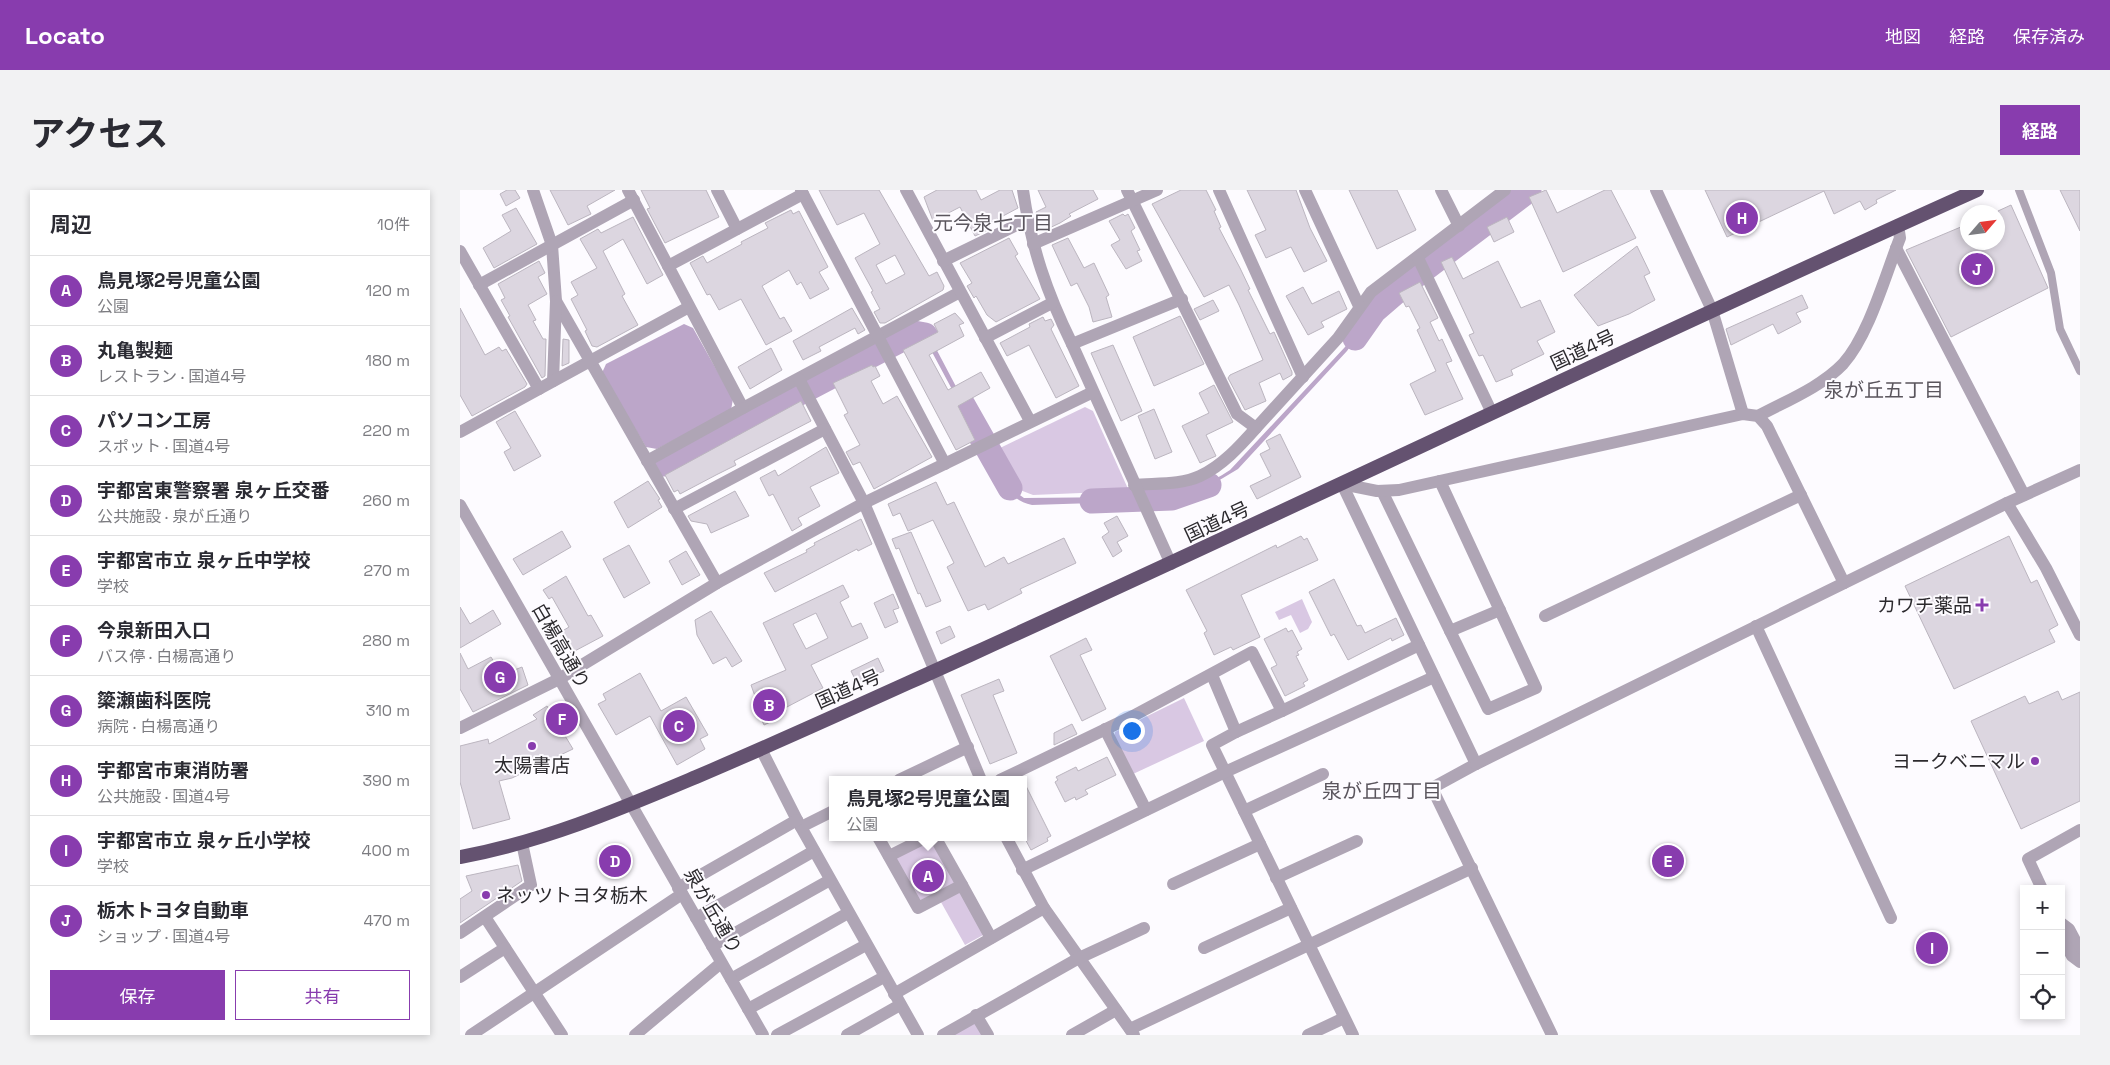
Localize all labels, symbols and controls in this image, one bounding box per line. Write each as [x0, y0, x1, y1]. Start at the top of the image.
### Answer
text: Locato [25, 20, 105, 51]
text: 地図 [1885, 25, 1921, 48]
text: 経路 [1949, 25, 1985, 48]
text: 保存済み [2013, 25, 2085, 48]
button: 経路 [2000, 105, 2080, 155]
text: アクセス [30, 112, 168, 156]
pin: H [1726, 199, 1758, 237]
north arrow [1960, 205, 2005, 250]
district label: 元今泉七丁目 [933, 210, 1053, 236]
text: 周辺 [50, 211, 92, 238]
text: 10件 [377, 214, 410, 235]
pin: J [1961, 250, 1993, 288]
text: 鳥見塚2号児童公園 [97, 268, 260, 293]
text: A [61, 280, 71, 301]
text: 120 m [366, 280, 410, 301]
text: 公園 [97, 296, 129, 317]
street label: 国道4号 [1546, 324, 1620, 376]
text: 丸亀製麺 [97, 338, 173, 363]
text: B [61, 350, 71, 371]
text: 180 m [365, 350, 410, 371]
text: レストラン · 国道4号 [97, 366, 246, 387]
district label: 泉が丘五丁目 [1824, 377, 1944, 403]
text: パソコン工房 [97, 408, 211, 433]
text: C [61, 420, 71, 441]
text: 220 m [363, 420, 410, 441]
text: スポット · 国道4号 [97, 436, 230, 457]
text: 宇都宮東警察署 泉ヶ丘交番 [97, 478, 330, 503]
text: D [61, 490, 71, 511]
text: 260 m [362, 490, 410, 511]
street label: 国道4号 [1180, 496, 1254, 548]
text: 公共施設 · 泉が丘通り [97, 506, 252, 527]
text: 宇都宮市立 泉ヶ丘中学校 [97, 548, 311, 573]
text: E [62, 560, 70, 581]
text: 270 m [363, 560, 410, 581]
text: 学校 [97, 576, 129, 597]
place label: カワチ薬品 [1877, 593, 1972, 618]
street label: 白楊高通り [526, 599, 596, 693]
marker: カワチ薬品 [1976, 599, 1988, 611]
text: 今泉新田入口 [97, 618, 211, 643]
text: F [62, 630, 70, 651]
text: 280 m [362, 630, 410, 651]
text: バス停 · 白楊高通り [97, 646, 236, 667]
pin: G [484, 658, 516, 696]
street label: 国道4号 [811, 664, 885, 714]
pin: B [753, 686, 785, 724]
text: 簗瀬歯科医院 [97, 688, 211, 713]
text: G [61, 700, 71, 721]
text: 310 m [366, 700, 410, 721]
pin: F [546, 700, 578, 738]
pin: C [663, 707, 695, 745]
text: 病院 · 白楊高通り [97, 716, 220, 737]
your location [1119, 718, 1145, 744]
marker: 太陽書店 [526, 740, 538, 752]
place label: ヨークベニマル [1892, 749, 2025, 774]
place label: 太陽書店 [494, 753, 570, 778]
marker: ヨークベニマル [2029, 755, 2041, 767]
text: 宇都宮市東消防署 [97, 758, 249, 783]
text: H [61, 770, 71, 791]
text: 390 m [362, 770, 410, 791]
popup [829, 776, 1027, 841]
district label: 泉が丘四丁目 [1322, 778, 1442, 804]
text: 公共施設 · 国道4号 [97, 786, 230, 807]
text: 鳥見塚2号児童公園 [846, 786, 1010, 811]
text: 公園 [846, 814, 878, 835]
text: 宇都宮市立 泉ヶ丘小学校 [97, 828, 311, 853]
text: I [64, 840, 68, 861]
text: 400 m [362, 840, 410, 861]
pin: D [599, 842, 631, 880]
pin: E [1652, 842, 1684, 880]
text: 学校 [97, 856, 129, 877]
pin: A [912, 857, 944, 895]
street label: 泉が丘通り [678, 864, 748, 958]
place label: ネッツトヨタ栃木 [496, 883, 648, 908]
map controls [2020, 885, 2065, 1020]
button: + [2020, 885, 2065, 930]
marker: ネッツトヨタ栃木 [480, 889, 492, 901]
text: 栃木トヨタ自動車 [97, 898, 249, 923]
text: J [61, 910, 71, 931]
text: 470 m [363, 910, 410, 931]
text: ショップ · 国道4号 [97, 926, 230, 947]
pin: I [1916, 929, 1948, 967]
button: − [2020, 930, 2065, 975]
button: 保存 [50, 970, 225, 1020]
button: 共有 [235, 970, 410, 1020]
button: locate [2020, 975, 2065, 1020]

